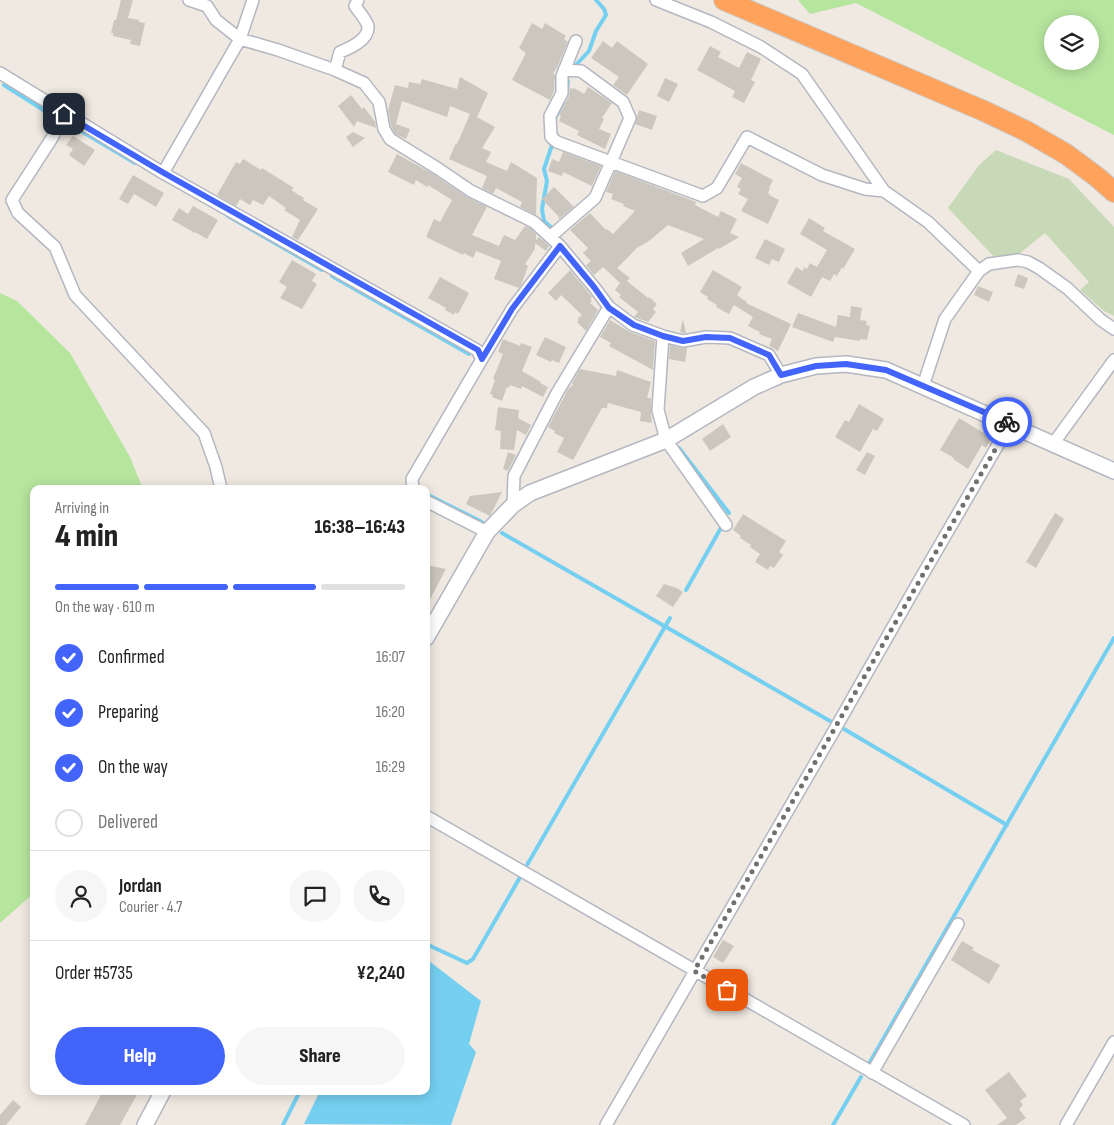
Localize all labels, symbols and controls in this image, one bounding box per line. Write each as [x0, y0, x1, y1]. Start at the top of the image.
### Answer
map controls [1044, 15, 1099, 70]
button: layers [1044, 15, 1099, 70]
pin [43, 93, 85, 135]
icon: home [50, 100, 78, 128]
courier [982, 397, 1032, 447]
icon: bike [993, 408, 1021, 436]
text: Arriving in [55, 499, 109, 518]
text: 16:38–16:43 [314, 516, 405, 539]
text: 4 min [55, 517, 118, 556]
text: On the way · 610 m [55, 598, 155, 617]
icon: check [55, 644, 83, 672]
text: Confirmed [98, 646, 165, 669]
text: 16:07 [376, 648, 405, 667]
icon: check [55, 699, 83, 727]
text: Preparing [98, 701, 159, 724]
text: 16:20 [376, 703, 405, 722]
icon: check [55, 754, 83, 782]
text: On the way [98, 756, 168, 779]
text: 16:29 [376, 758, 405, 777]
text: Delivered [98, 811, 158, 834]
button: person [55, 870, 107, 922]
button: chat [289, 870, 341, 922]
button: phone [353, 870, 405, 922]
text: Jordan [119, 875, 162, 898]
text: Courier · 4.7 [119, 898, 182, 917]
text: Order #5735 [55, 962, 133, 985]
text: ¥2,240 [356, 962, 405, 985]
pin [706, 969, 748, 1011]
icon: bag [713, 976, 741, 1004]
button: Help [55, 1027, 225, 1085]
button: Share [235, 1027, 405, 1085]

